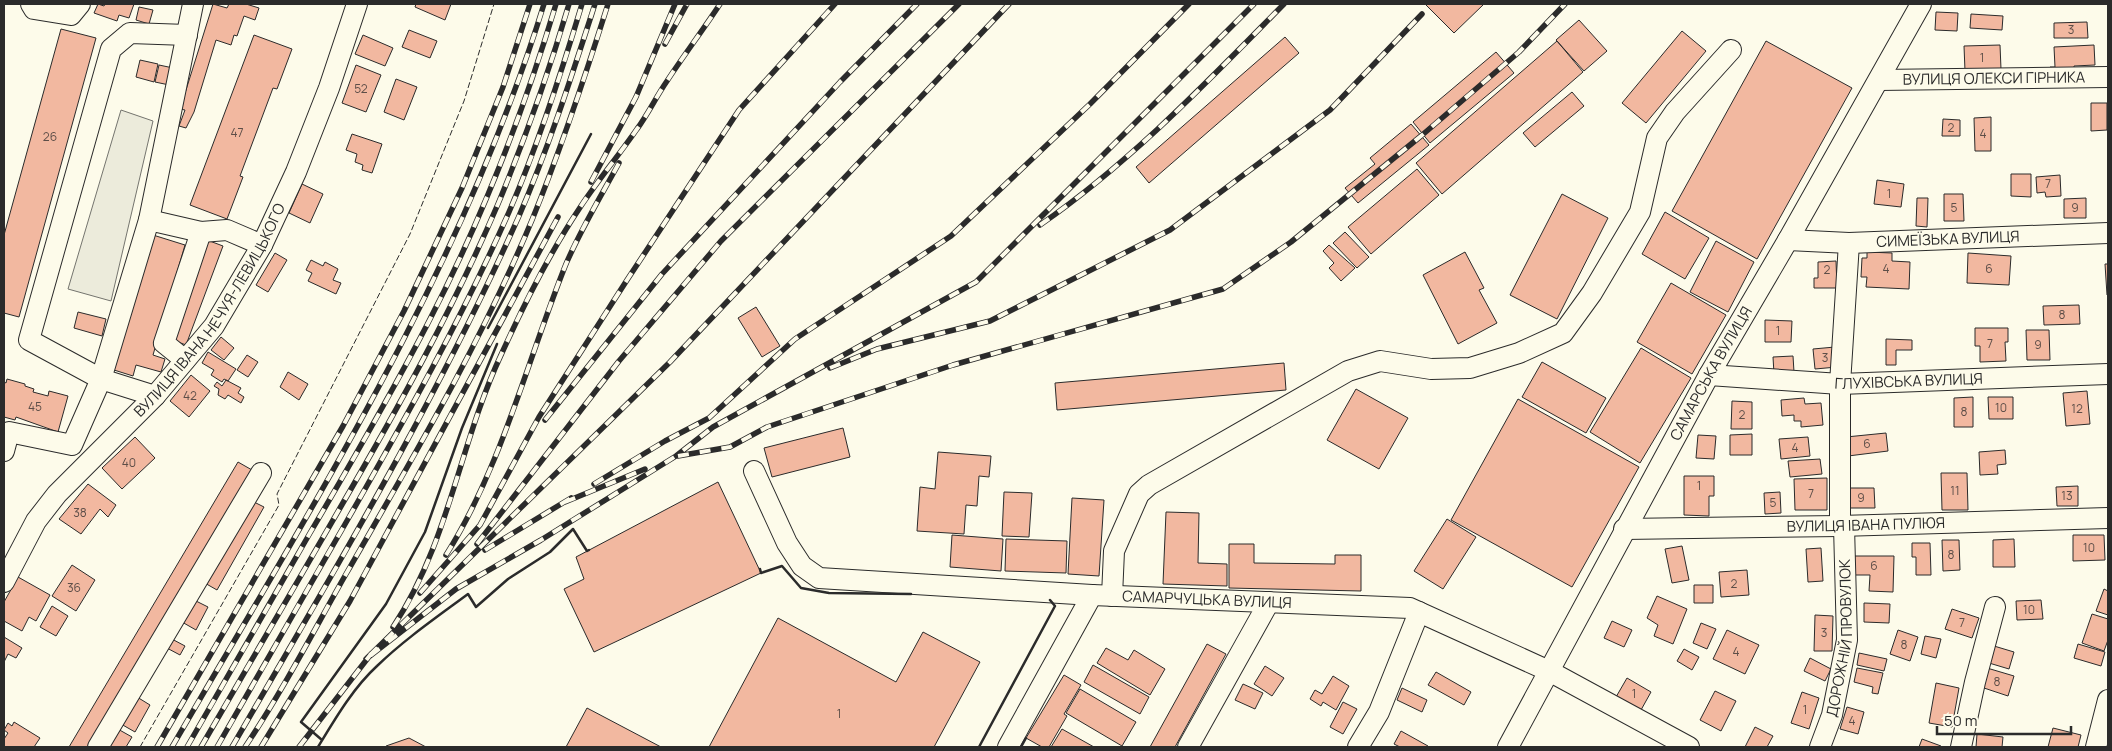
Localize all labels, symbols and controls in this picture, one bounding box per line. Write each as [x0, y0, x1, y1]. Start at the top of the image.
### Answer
house number: 3 [2068, 21, 2074, 38]
house number: 1 [1980, 49, 1984, 66]
street label: ВУЛИЦЯ ОЛЕКСИ ГІРНИКА [1903, 66, 2086, 90]
house number: 52 [354, 80, 368, 97]
house number: 2 [1948, 119, 1955, 136]
house number: 47 [230, 124, 244, 141]
house number: 4 [1979, 125, 1987, 142]
house number: 26 [43, 128, 57, 145]
house number: 7 [2045, 175, 2051, 192]
house number: 1 [1887, 185, 1891, 202]
house number: 5 [1951, 199, 1958, 216]
house number: 9 [2071, 199, 2079, 216]
street label: ВУЛИЦЯ ІВАНА НЕЧУЯ-ЛЕВИЦЬКОГО [129, 200, 290, 421]
street label: СИМЕЇЗЬКА ВУЛИЦЯ [1876, 225, 2020, 252]
house number: 4 [1882, 260, 1890, 277]
house number: 6 [1985, 260, 1993, 277]
house number: 2 [1824, 261, 1831, 278]
street label: САМАРСЬКА ВУЛИЦЯ [1665, 303, 1757, 444]
house number: 8 [2059, 306, 2066, 323]
house number: 1 [1776, 322, 1780, 339]
house number: 7 [1987, 335, 1993, 352]
house number: 9 [2034, 336, 2042, 353]
house number: 3 [1822, 349, 1828, 366]
street label: ГЛУХІВСЬКА ВУЛИЦЯ [1834, 368, 1983, 394]
house number: 42 [183, 387, 197, 404]
house number: 45 [28, 398, 42, 415]
house number: 10 [1995, 399, 2007, 416]
house number: 12 [2071, 400, 2083, 417]
house number: 8 [1961, 403, 1968, 420]
house number: 2 [1739, 406, 1746, 423]
house number: 6 [1863, 435, 1871, 452]
house number: 4 [1791, 439, 1799, 456]
house number: 40 [122, 454, 136, 471]
house number: 1 [1697, 477, 1701, 494]
house number: 11 [1950, 482, 1960, 499]
house number: 7 [1808, 485, 1814, 502]
house number: 13 [2061, 487, 2073, 504]
house number: 9 [1857, 489, 1865, 506]
house number: 5 [1770, 494, 1777, 511]
house number: 38 [73, 504, 87, 521]
street label: ВУЛИЦЯ ІВАНА ПУЛЮЯ [1787, 512, 1945, 537]
house number: 10 [2083, 539, 2095, 556]
house number: 8 [1948, 546, 1955, 563]
house number: 6 [1870, 557, 1878, 574]
street label: ДОРОЖНІЙ ПРОВУЛОК [1821, 559, 1857, 719]
house number: 2 [1731, 575, 1738, 592]
house number: 36 [67, 579, 81, 596]
street label: САМАРЧУЦЬКА ВУЛИЦЯ [1122, 585, 1292, 613]
house number: 10 [2023, 601, 2035, 618]
house number: 7 [1959, 614, 1965, 631]
house number: 3 [1821, 624, 1827, 641]
house number: 8 [1901, 636, 1908, 653]
house number: 4 [1732, 643, 1740, 660]
house number: 8 [1994, 673, 2001, 690]
house number: 1 [1632, 685, 1636, 702]
house number: 1 [1803, 701, 1807, 718]
scale bar [1937, 704, 2071, 736]
house number: 1 [837, 705, 841, 722]
text: 50 m [1944, 710, 1978, 731]
house number: 4 [1848, 712, 1856, 729]

